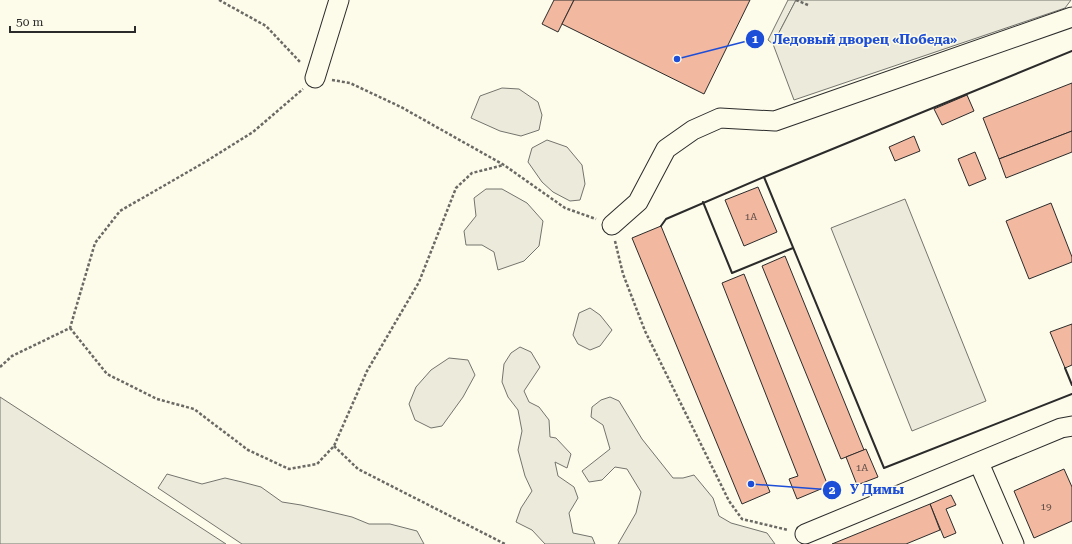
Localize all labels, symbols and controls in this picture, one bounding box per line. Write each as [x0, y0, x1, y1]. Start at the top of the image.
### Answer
scale bar [10, 8, 135, 34]
text: 50 m [16, 15, 43, 29]
callout: Ледовый дворец «Победа» [745, 27, 965, 52]
text: 1 [752, 32, 759, 46]
text: Ледовый дворец «Победа» [773, 32, 957, 47]
house number: 1А [745, 211, 757, 222]
house number: 1А [856, 462, 868, 473]
callout: У Димы [822, 477, 912, 502]
text: У Димы [850, 482, 904, 497]
text: 2 [829, 483, 836, 497]
house number: 19 [1040, 501, 1052, 512]

